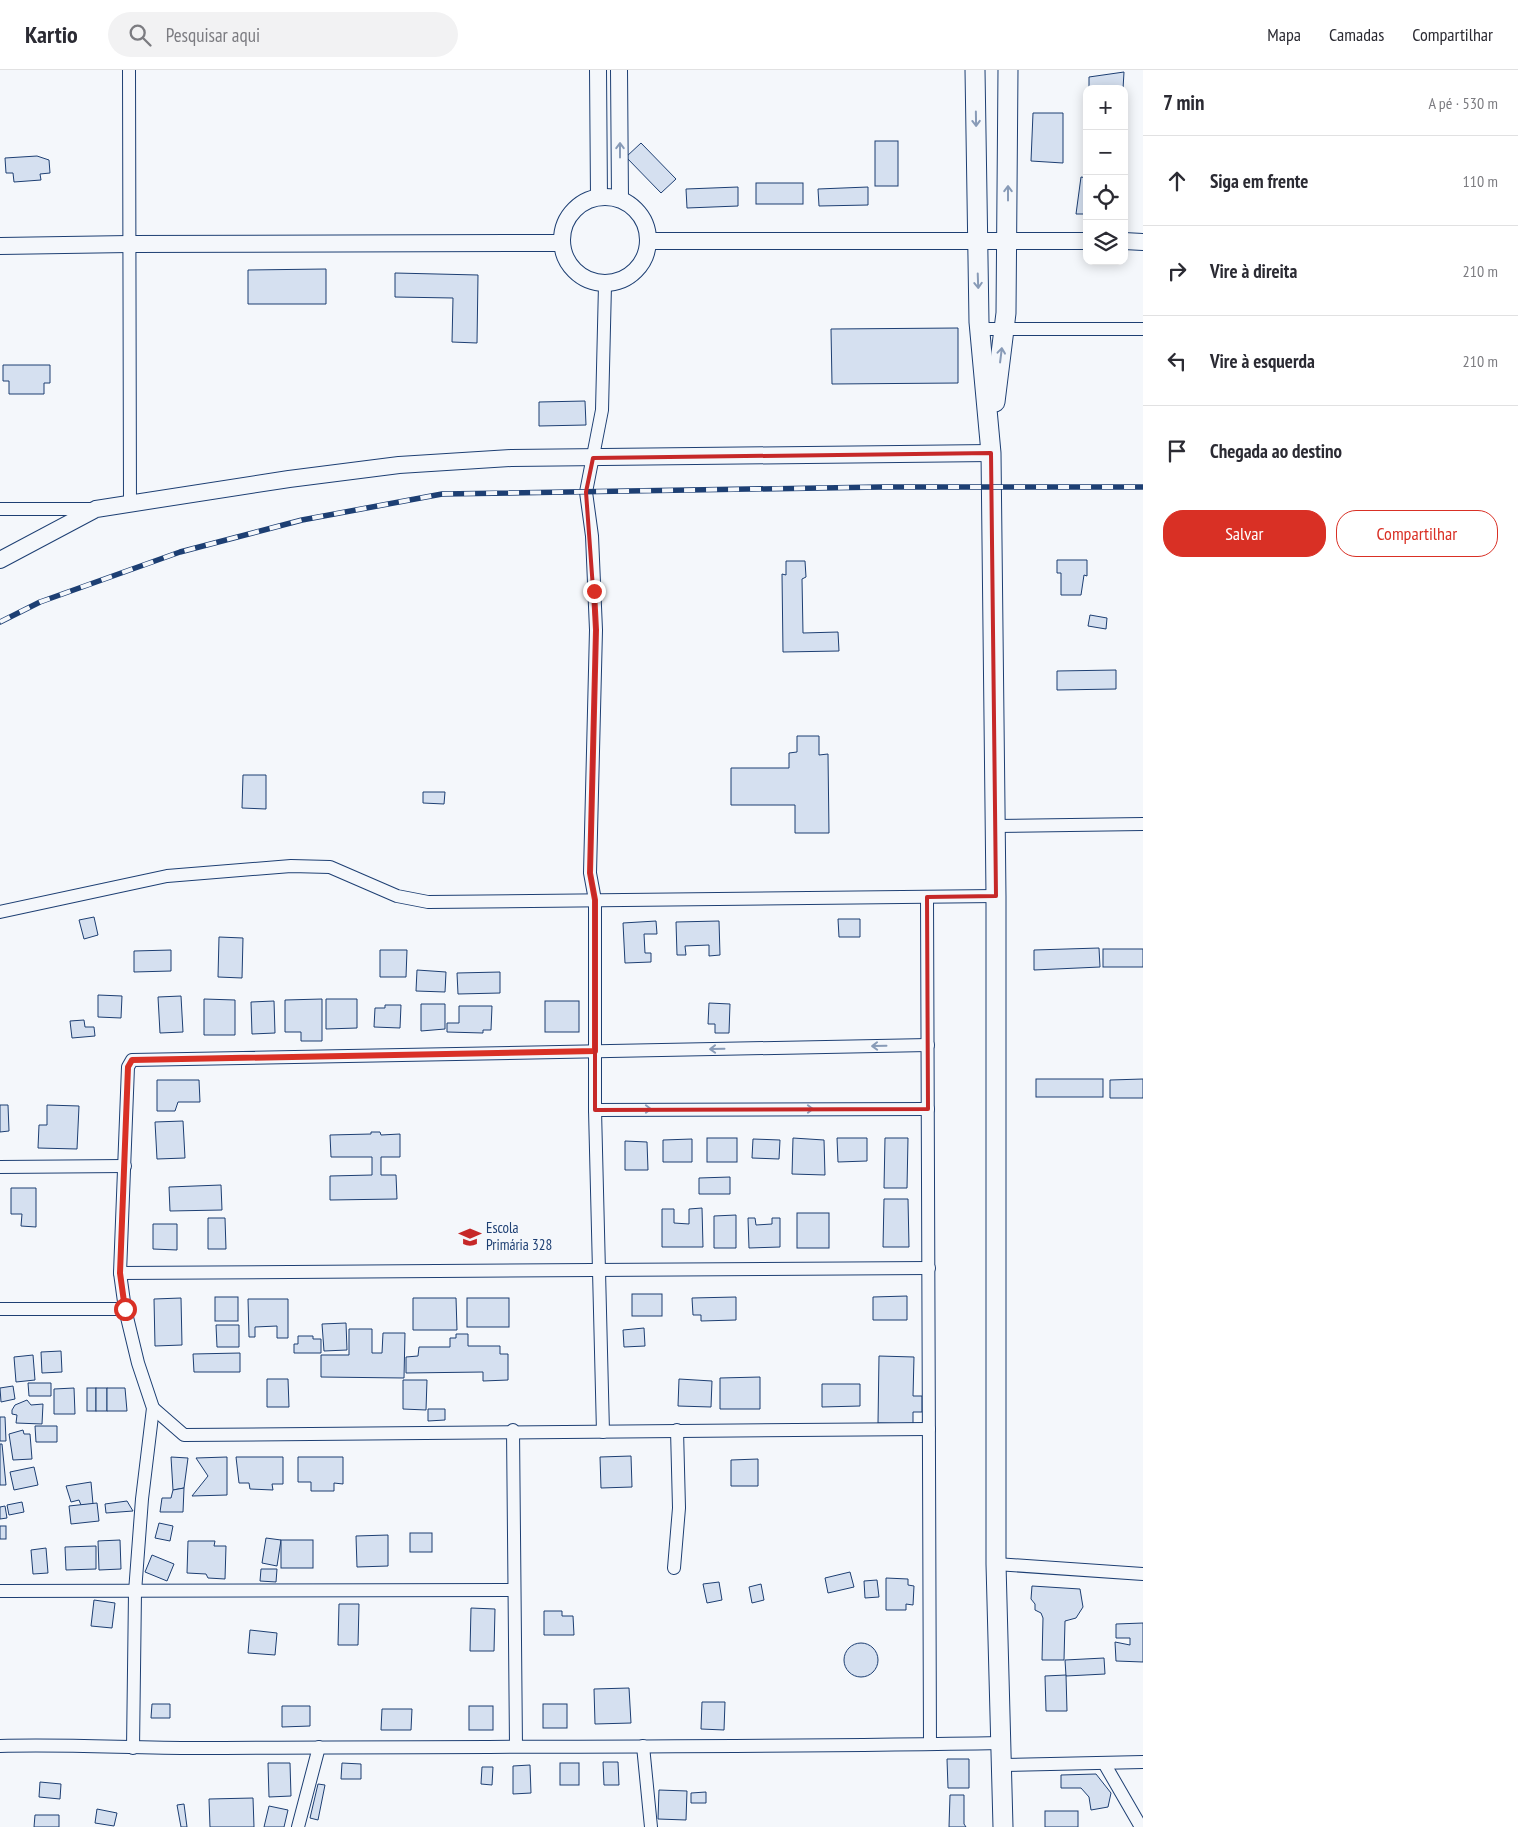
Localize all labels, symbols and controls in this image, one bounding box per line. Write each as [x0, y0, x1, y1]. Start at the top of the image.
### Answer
search box [108, 12, 458, 57]
text: Kartio [25, 19, 78, 50]
icon: search [126, 21, 154, 49]
text: Pesquisar aqui [166, 23, 260, 47]
text: Mapa [1267, 23, 1301, 46]
text: Camadas [1329, 23, 1384, 46]
text: Compartilhar [1412, 23, 1493, 46]
map controls [1083, 85, 1128, 265]
button: + [1083, 85, 1128, 130]
text: 7 min [1163, 89, 1205, 116]
text: A pé · 530 m [1428, 93, 1498, 113]
one-way arrow [971, 110, 981, 126]
button: − [1083, 130, 1128, 175]
one-way arrow [615, 143, 625, 159]
icon: ahead [1163, 167, 1191, 195]
text: Siga em frente [1210, 169, 1308, 193]
text: 110 m [1463, 171, 1498, 191]
button: locate [1083, 175, 1128, 220]
one-way arrow [1003, 185, 1013, 201]
button: layers [1083, 220, 1128, 265]
icon: right [1163, 257, 1191, 285]
text: Vire à direita [1210, 259, 1297, 283]
text: 210 m [1463, 261, 1498, 281]
one-way arrow [974, 273, 983, 289]
one-way arrow [996, 347, 1006, 363]
icon: left [1163, 347, 1191, 375]
text: Vire à esquerda [1210, 349, 1315, 373]
text: 210 m [1463, 351, 1498, 371]
icon: arrive [1163, 437, 1191, 465]
text: Chegada ao destino [1210, 439, 1342, 463]
button: Salvar [1163, 510, 1326, 557]
button: Compartilhar [1336, 510, 1498, 557]
route end [583, 580, 606, 603]
one-way arrow [871, 1041, 888, 1051]
one-way arrow [709, 1044, 725, 1054]
one-way arrow [636, 1104, 652, 1114]
one-way arrow [798, 1104, 814, 1114]
place label: Escola Primária 328 [486, 1218, 552, 1254]
school or university icon: Escola Primária 328 [457, 1224, 483, 1250]
route start [114, 1298, 137, 1321]

